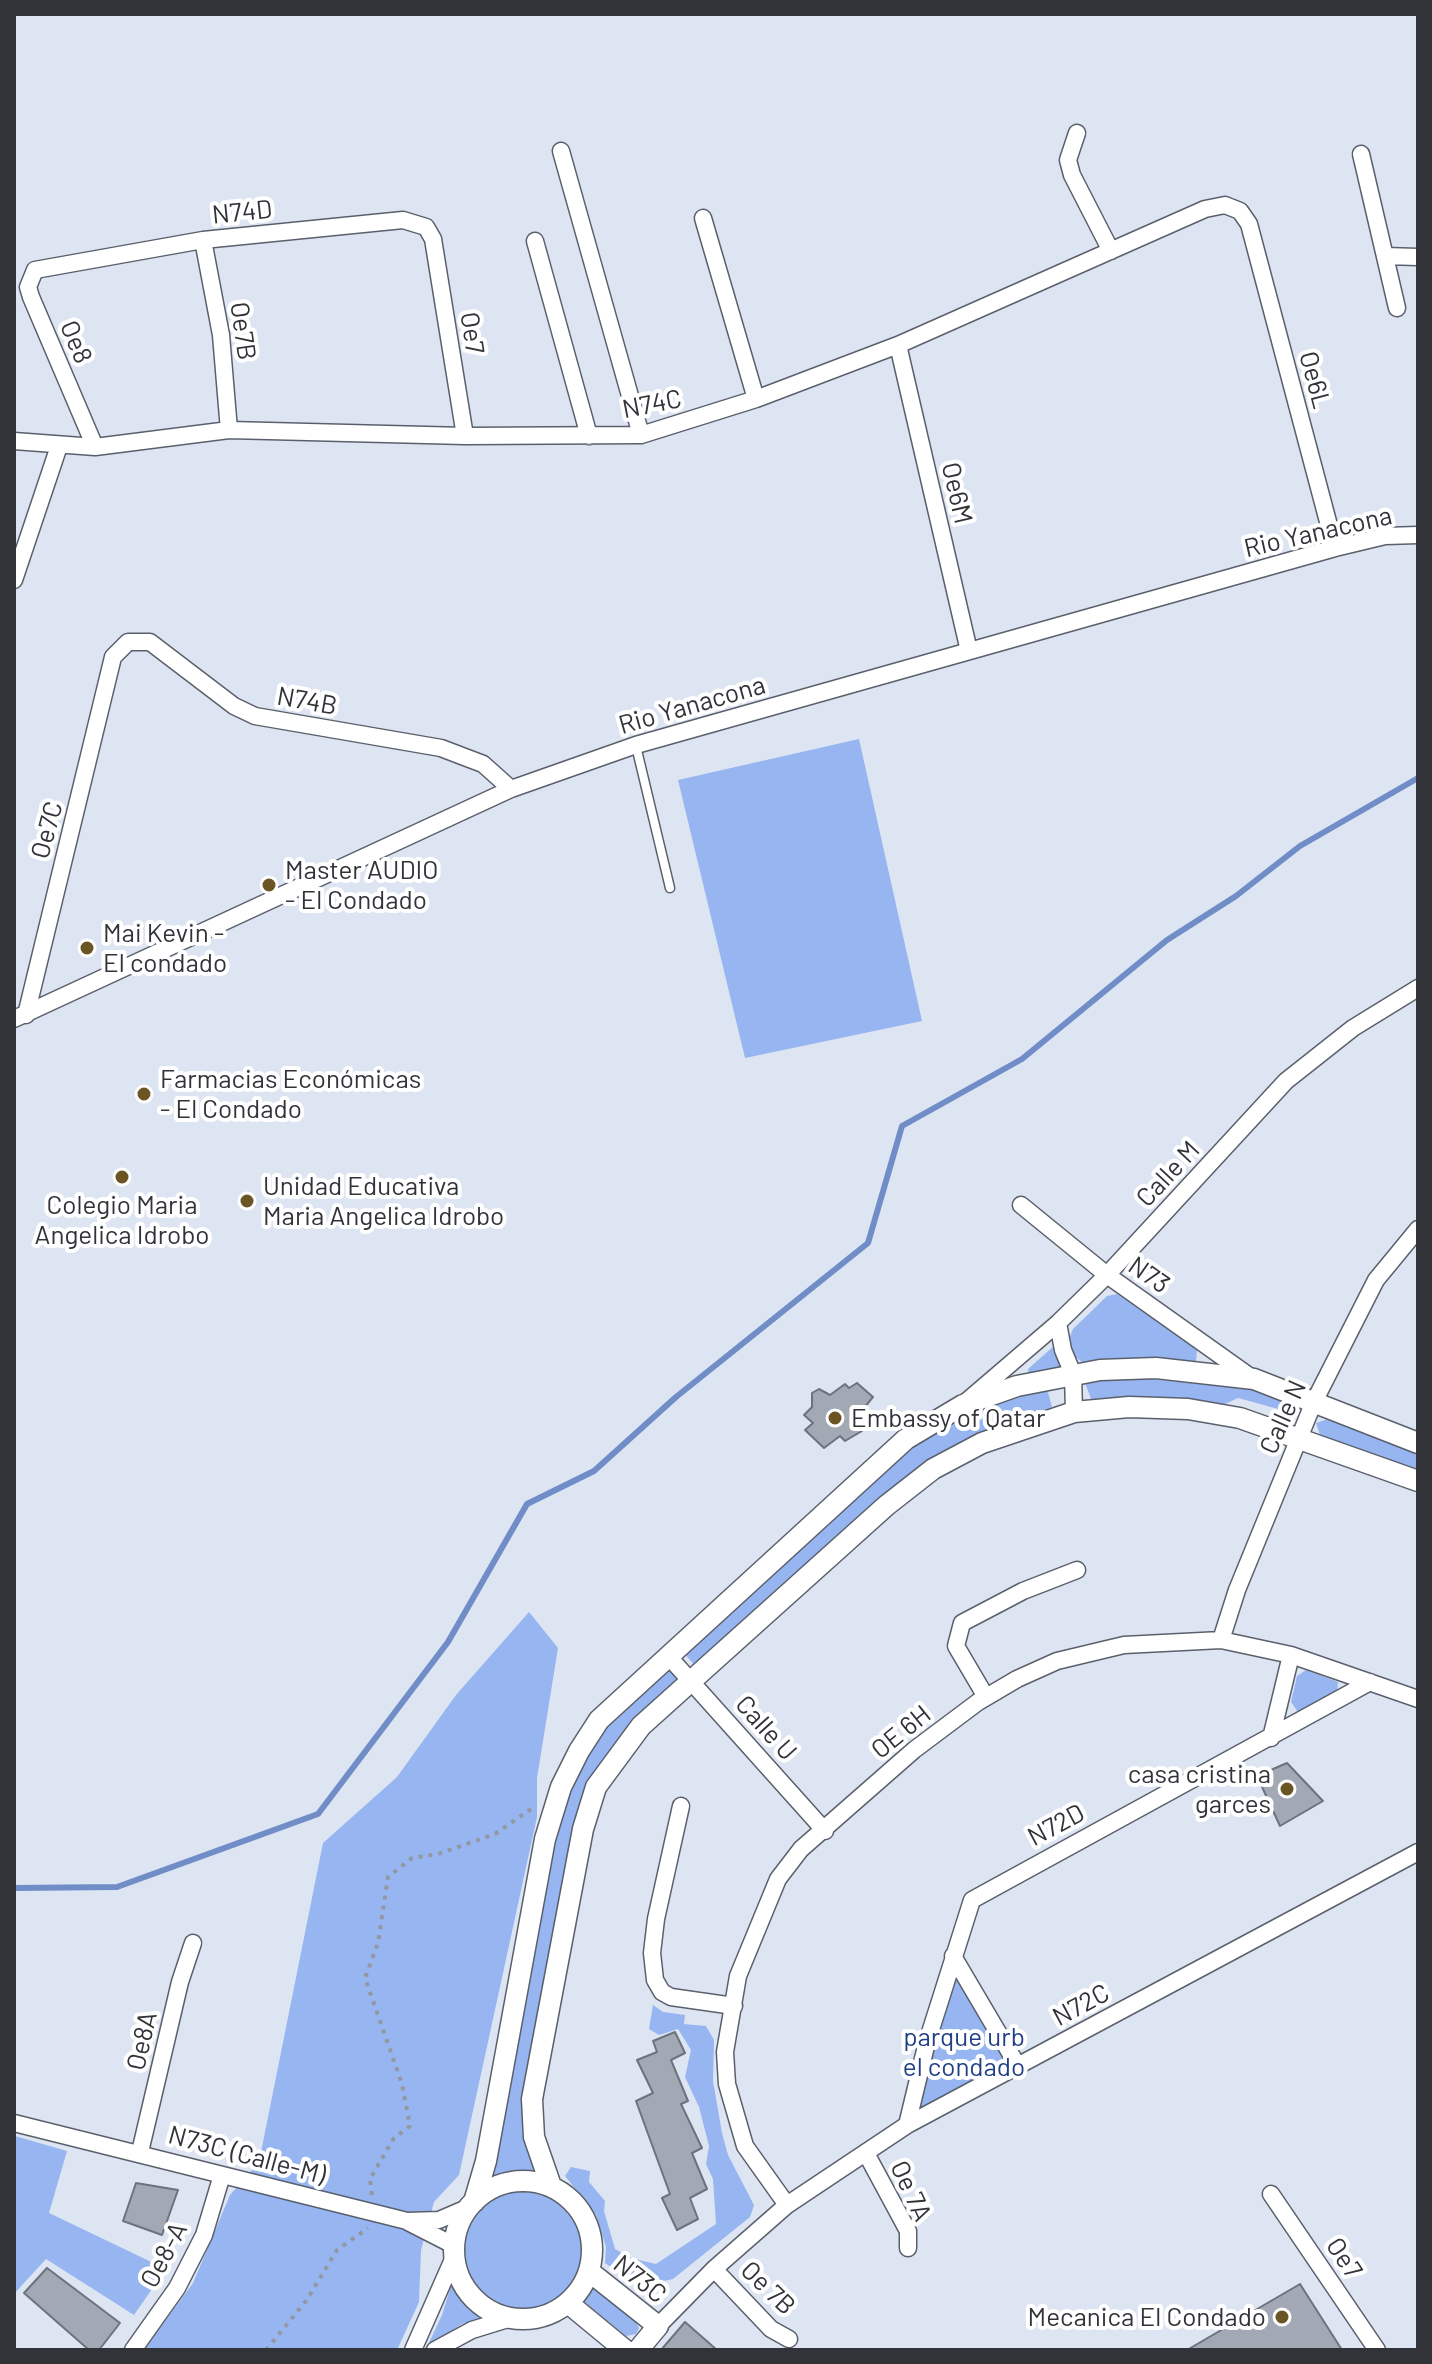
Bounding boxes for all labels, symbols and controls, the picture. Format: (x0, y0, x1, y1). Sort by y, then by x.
street label: N74D (210, 193, 274, 231)
street label: Oe7B (223, 300, 263, 362)
street label: Oe7 (453, 310, 491, 356)
street label: Oe8 (53, 316, 99, 368)
street label: Oe6L (1292, 348, 1338, 412)
street label: N74C (620, 383, 684, 425)
street label: Oe6M (935, 459, 979, 527)
street label: Rio Yanacona (1241, 500, 1395, 564)
street label: Rio Yanacona (615, 669, 769, 741)
street label: N74B (274, 680, 340, 722)
street label: Oe7C (24, 798, 70, 862)
place label: Master AUDIO - El Condado (285, 854, 438, 916)
marker: Master AUDIO - El Condado (260, 876, 278, 894)
place label: Mai Kevin - El condado (103, 917, 227, 978)
marker: Mai Kevin - El condado (78, 939, 96, 957)
place label: Farmacias Económicas - El Condado (160, 1063, 421, 1124)
marker: Farmacias Económicas - El Condado (135, 1085, 153, 1103)
street label: Calle M (1130, 1135, 1206, 1213)
marker: Colegio Maria Angelica Idrobo (113, 1168, 131, 1186)
place label: Unidad Educativa Maria Angelica Idrobo (263, 1170, 504, 1232)
place label: Colegio Maria Angelica Idrobo (35, 1189, 209, 1250)
marker: Unidad Educativa Maria Angelica Idrobo (238, 1192, 256, 1210)
street label: N73 (1122, 1250, 1176, 1300)
street label: Calle N (1253, 1375, 1313, 1459)
place label: Embassy of Qatar (851, 1402, 1045, 1434)
marker: Embassy of Qatar (826, 1409, 844, 1427)
street label: Calle U (729, 1689, 803, 1767)
street label: OE 6H (865, 1699, 937, 1765)
place label: casa cristina garces (1128, 1758, 1271, 1820)
marker: casa cristina garces (1278, 1780, 1296, 1798)
street label: N72D (1022, 1797, 1090, 1853)
street label: N72C (1047, 1977, 1115, 2033)
street label: Oe8A (120, 2009, 164, 2073)
park label: parque urb el condado (903, 2021, 1025, 2082)
street label: N73C (Calle-M) (165, 2119, 329, 2191)
street label: Oe 7A (883, 2156, 939, 2226)
street label: Oe8-A (134, 2217, 194, 2293)
street label: Oe7 (1319, 2232, 1369, 2284)
street label: N73C (607, 2248, 673, 2310)
street label: Oe 7B (734, 2255, 802, 2321)
place label: Mecanica El Condado (1028, 2301, 1266, 2333)
marker: Mecanica El Condado (1273, 2308, 1291, 2326)

